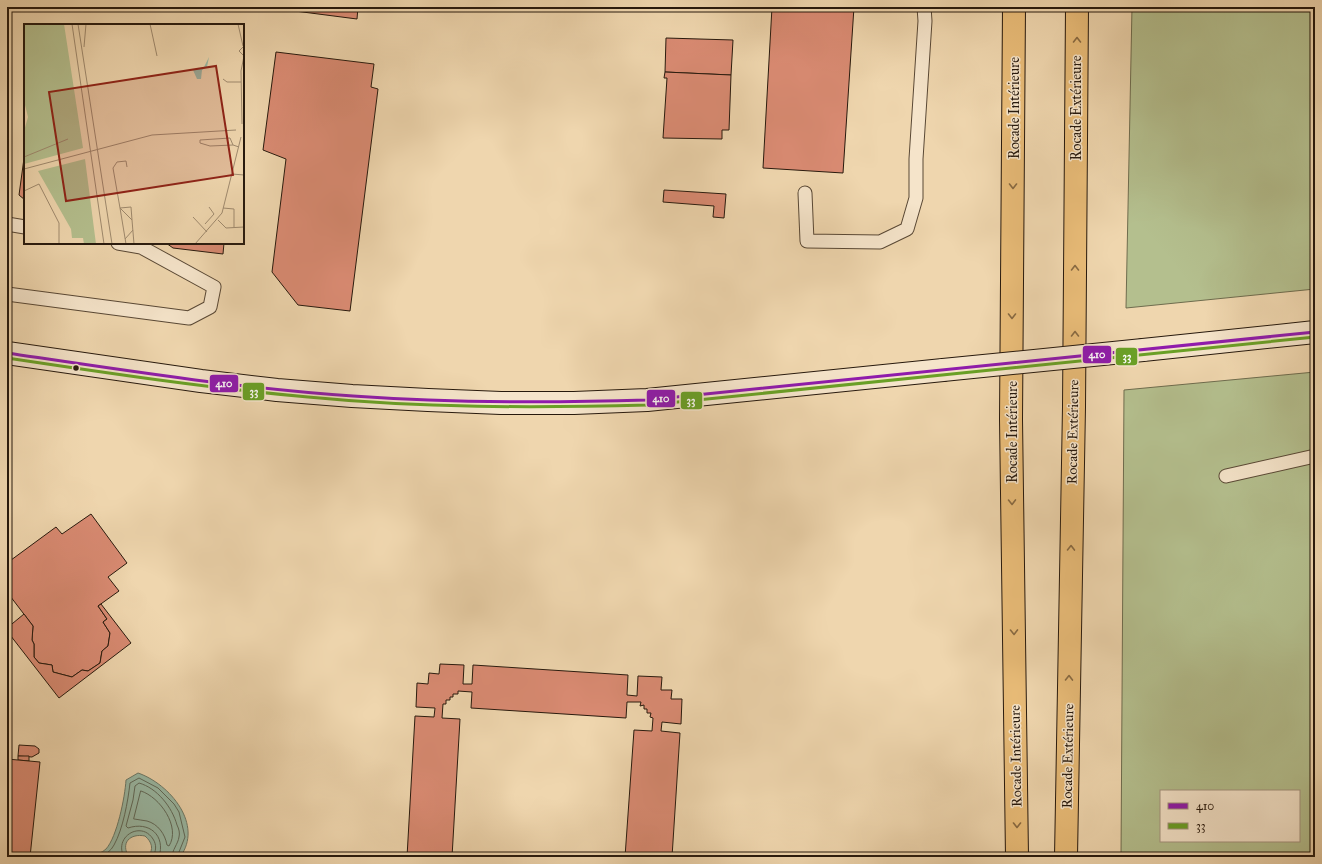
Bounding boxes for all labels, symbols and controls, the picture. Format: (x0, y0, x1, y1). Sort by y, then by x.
inset map (24, 24, 244, 244)
one-way arrow (1073, 37, 1081, 43)
street label: Rocade Extérieure (1068, 55, 1085, 160)
street label: Rocade Intérieure (1006, 57, 1023, 159)
one-way arrow (1009, 183, 1017, 189)
one-way arrow (1071, 265, 1079, 271)
one-way arrow (1008, 313, 1016, 319)
one-way arrow (1071, 331, 1079, 337)
line badge: 410 (1082, 345, 1112, 364)
line badge: 33 (1115, 347, 1138, 366)
text: 410 (1089, 348, 1106, 362)
text: 33 (1123, 350, 1131, 364)
unlabelled marker (71, 363, 81, 373)
line badge: 410 (209, 374, 239, 393)
text: 410 (216, 377, 233, 391)
street label: Rocade Extérieure (1064, 379, 1082, 485)
street label: Rocade Intérieure (1004, 381, 1021, 483)
line badge: 33 (242, 382, 265, 401)
text: 33 (250, 385, 258, 399)
line badge: 410 (646, 389, 676, 408)
line badge: 33 (680, 391, 703, 410)
text: 410 (653, 392, 670, 406)
text: 33 (687, 394, 695, 408)
one-way arrow (1008, 499, 1017, 505)
one-way arrow (1067, 545, 1076, 551)
one-way arrow (1010, 629, 1019, 635)
one-way arrow (1065, 675, 1073, 681)
street label: Rocade Extérieure (1059, 703, 1077, 809)
street label: Rocade Intérieure (1007, 705, 1025, 807)
legend (1160, 790, 1300, 842)
text: 410 (1196, 799, 1214, 813)
text: 33 (1196, 819, 1206, 833)
one-way arrow (1013, 822, 1021, 828)

